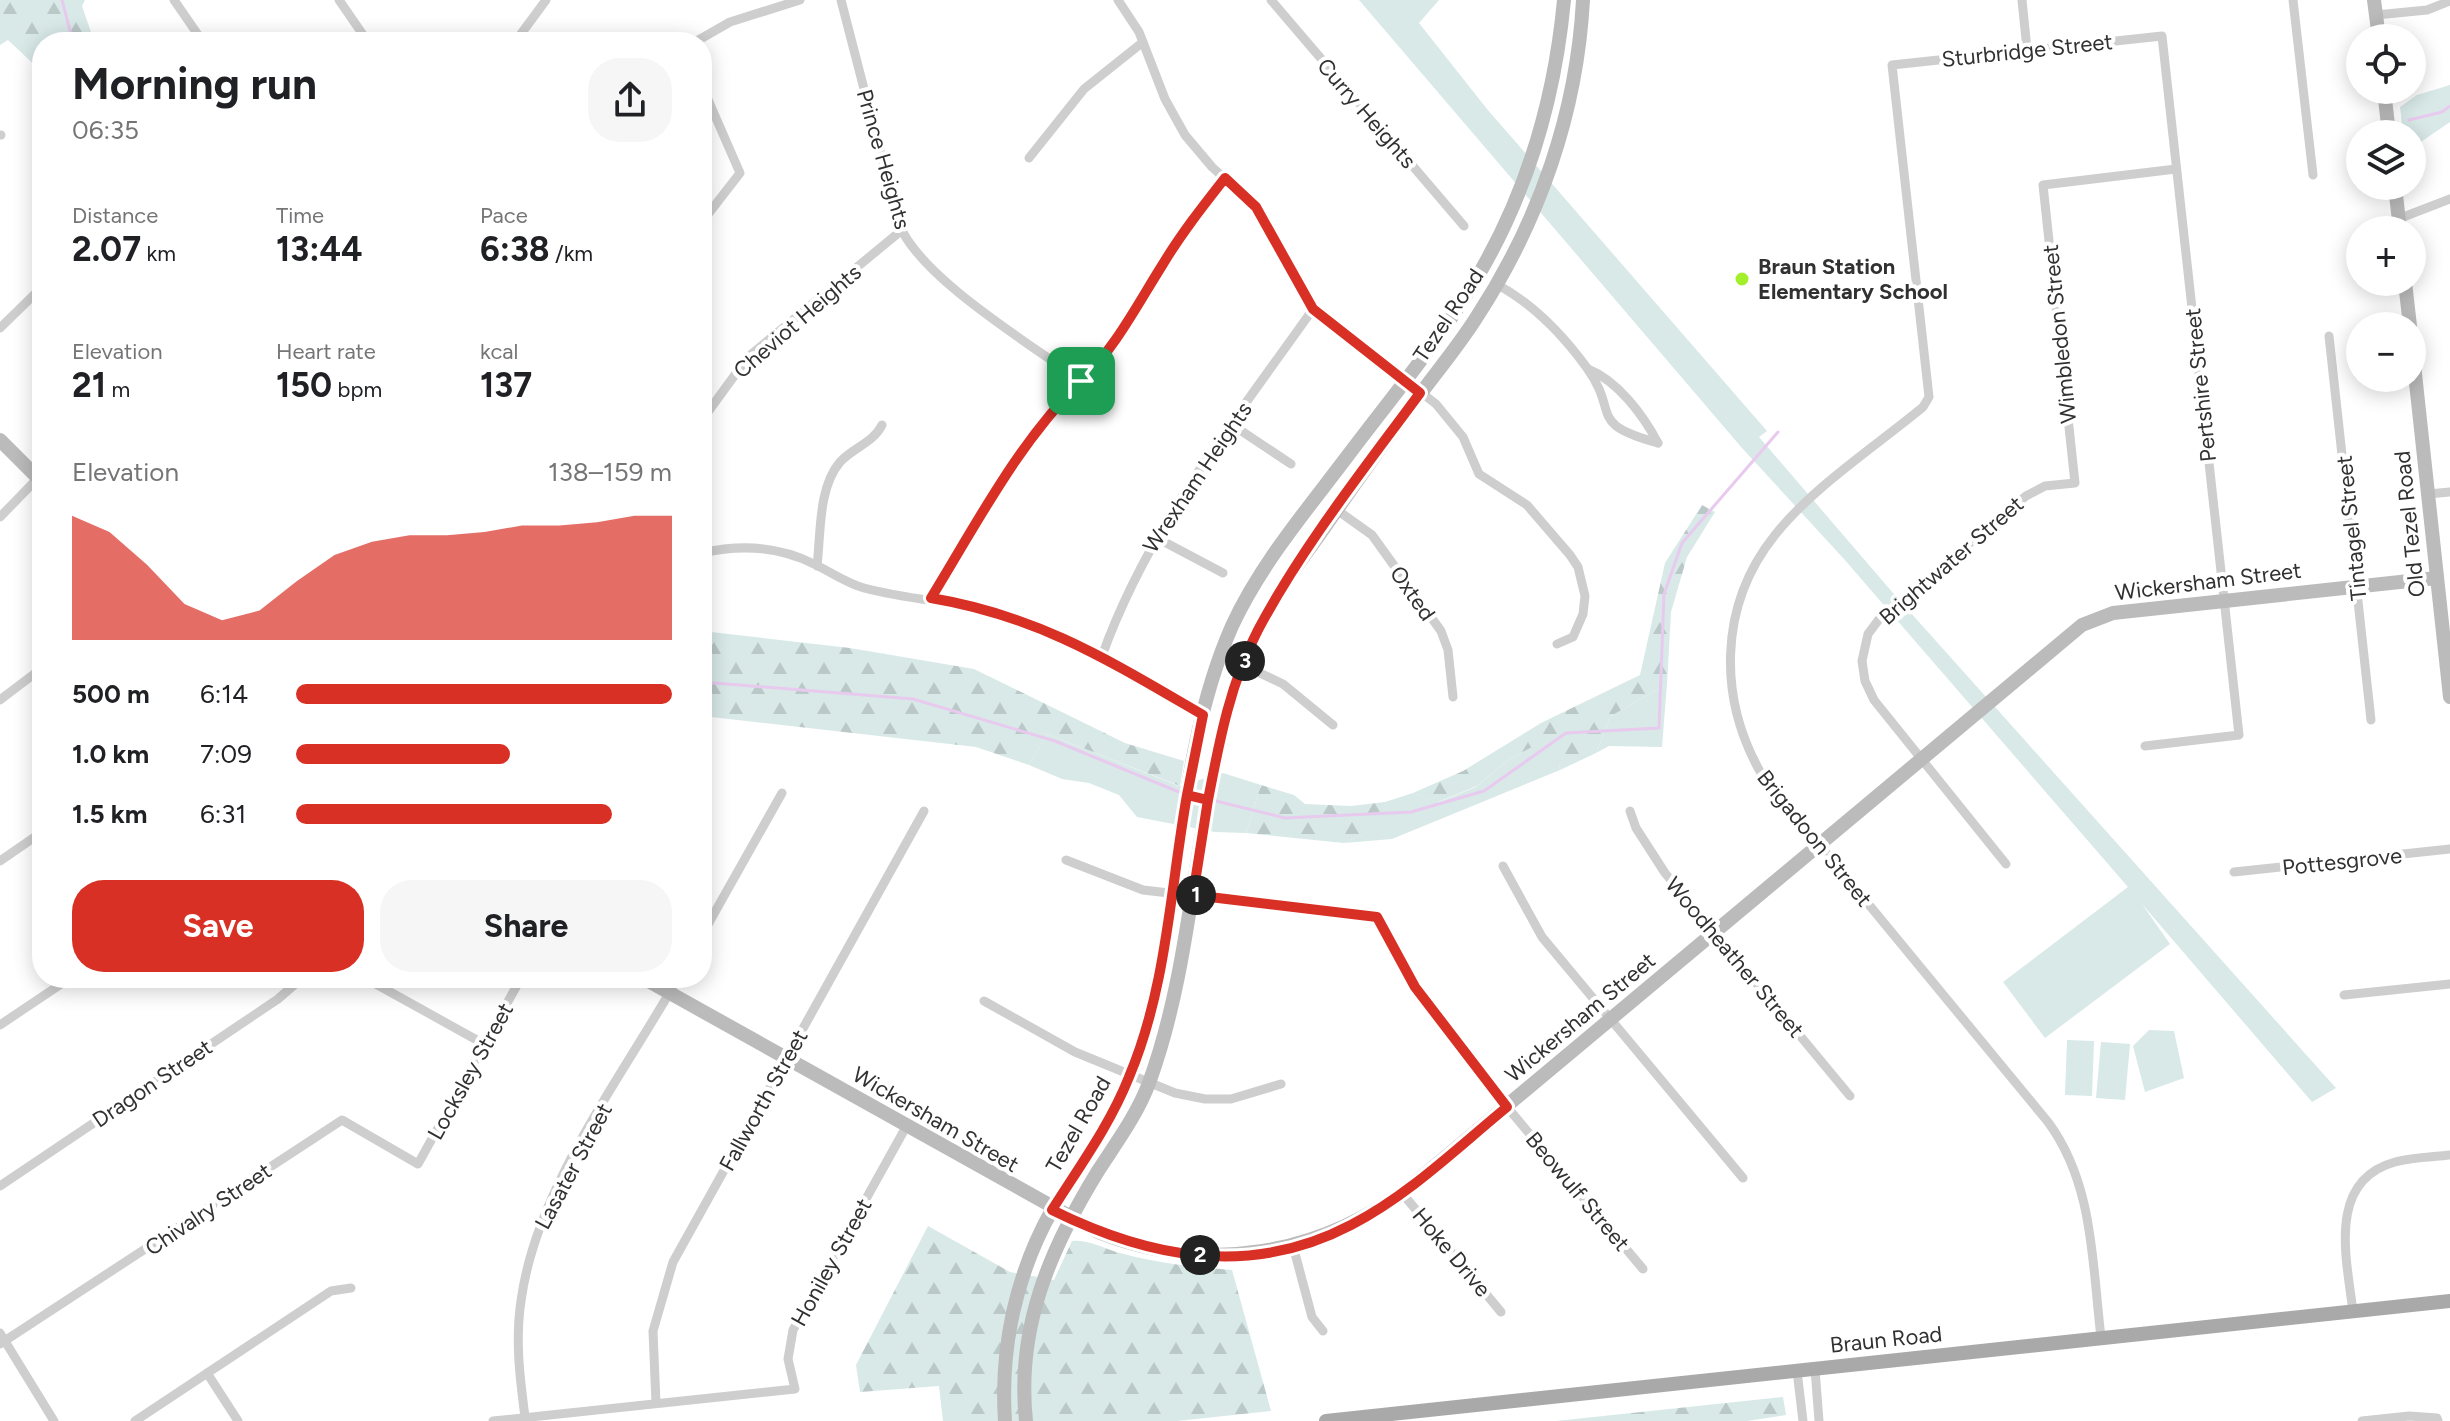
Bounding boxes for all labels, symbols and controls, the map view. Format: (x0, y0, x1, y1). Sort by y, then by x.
map controls (2346, 24, 2426, 392)
button: locate (2346, 24, 2426, 104)
street label: Sturbridge Street (1940, 28, 2114, 73)
street label: Curry Heights (1311, 53, 1422, 174)
text: Morning run (72, 57, 317, 110)
button: share (588, 58, 672, 142)
street label: Prince Heights (851, 86, 916, 232)
text: 06:35 (72, 114, 139, 146)
button: layers (2346, 120, 2426, 200)
text: Distance (72, 202, 158, 229)
text: Time (276, 202, 324, 229)
text: Pace (480, 202, 528, 229)
button: + (2346, 216, 2426, 296)
text: 2.07 (72, 229, 141, 270)
text: 13:44 (276, 229, 363, 270)
text: 6:38 (480, 229, 550, 270)
text: km (141, 240, 176, 267)
text: /km (550, 240, 593, 267)
street label: Wimbledon Street (2037, 243, 2082, 425)
place label: Braun Station Elementary School (1758, 253, 1948, 305)
street label: Cheviot Heights (728, 259, 867, 384)
street label: Tezel Road (1407, 264, 1489, 367)
marker: Braun Station Elementary School (1733, 270, 1751, 288)
street label: Pertshire Street (2179, 307, 2222, 463)
button: − (2346, 312, 2426, 392)
text: Elevation (72, 338, 162, 365)
text: Heart rate (276, 338, 376, 365)
text: kcal (480, 338, 518, 365)
pin (1047, 347, 1115, 415)
icon: arrive (1059, 359, 1103, 403)
text: 21 (72, 365, 106, 406)
text: 150 (276, 365, 332, 406)
text: 137 (480, 365, 532, 406)
text: m (106, 376, 130, 403)
text: bpm (332, 376, 382, 403)
street label: Wrexham Heights (1137, 397, 1258, 558)
street label: Old Tezel Road (2388, 450, 2431, 598)
street label: Tintagel Street (2330, 454, 2373, 602)
text: Elevation (72, 456, 179, 488)
text: 138–159 m (548, 456, 672, 488)
street label: Brightwater Street (1874, 490, 2029, 630)
street label: Wickersham Street (2113, 557, 2303, 606)
street label: Oxted (1384, 561, 1441, 626)
pin: 3 (1225, 641, 1265, 681)
text: 3 (1239, 647, 1251, 674)
text: 500 m (72, 678, 150, 710)
text: 6:14 (200, 678, 248, 710)
text: 1.0 km (72, 738, 149, 770)
text: 7:09 (200, 738, 252, 770)
street label: Brigadoon Street (1751, 765, 1878, 912)
text: 1.5 km (72, 798, 147, 830)
text: 6:31 (200, 798, 246, 830)
street label: Pottesgrove (2281, 842, 2403, 881)
street label: Woodheather Street (1660, 872, 1810, 1043)
pin: 1 (1176, 875, 1216, 915)
button: Save (72, 880, 364, 972)
button: Share (380, 880, 672, 972)
text: 1 (1191, 881, 1201, 908)
street label: Wickersham Street (1500, 947, 1661, 1088)
street label: Locksley Street (422, 998, 519, 1144)
street label: Fallworth Street (713, 1025, 813, 1176)
street label: Dragon Street (87, 1033, 217, 1133)
street label: Wickersham Street (848, 1061, 1024, 1178)
street label: Tezel Road (1040, 1071, 1117, 1177)
street label: Lasater Street (529, 1099, 618, 1234)
street label: Beowulf Street (1520, 1126, 1635, 1256)
street label: Chivalry Street (140, 1157, 277, 1262)
street label: Honiley Street (785, 1194, 878, 1331)
street label: Hoke Drive (1407, 1202, 1497, 1302)
pin: 2 (1180, 1235, 1220, 1275)
text: 2 (1194, 1241, 1206, 1268)
street label: Braun Road (1829, 1320, 1944, 1359)

